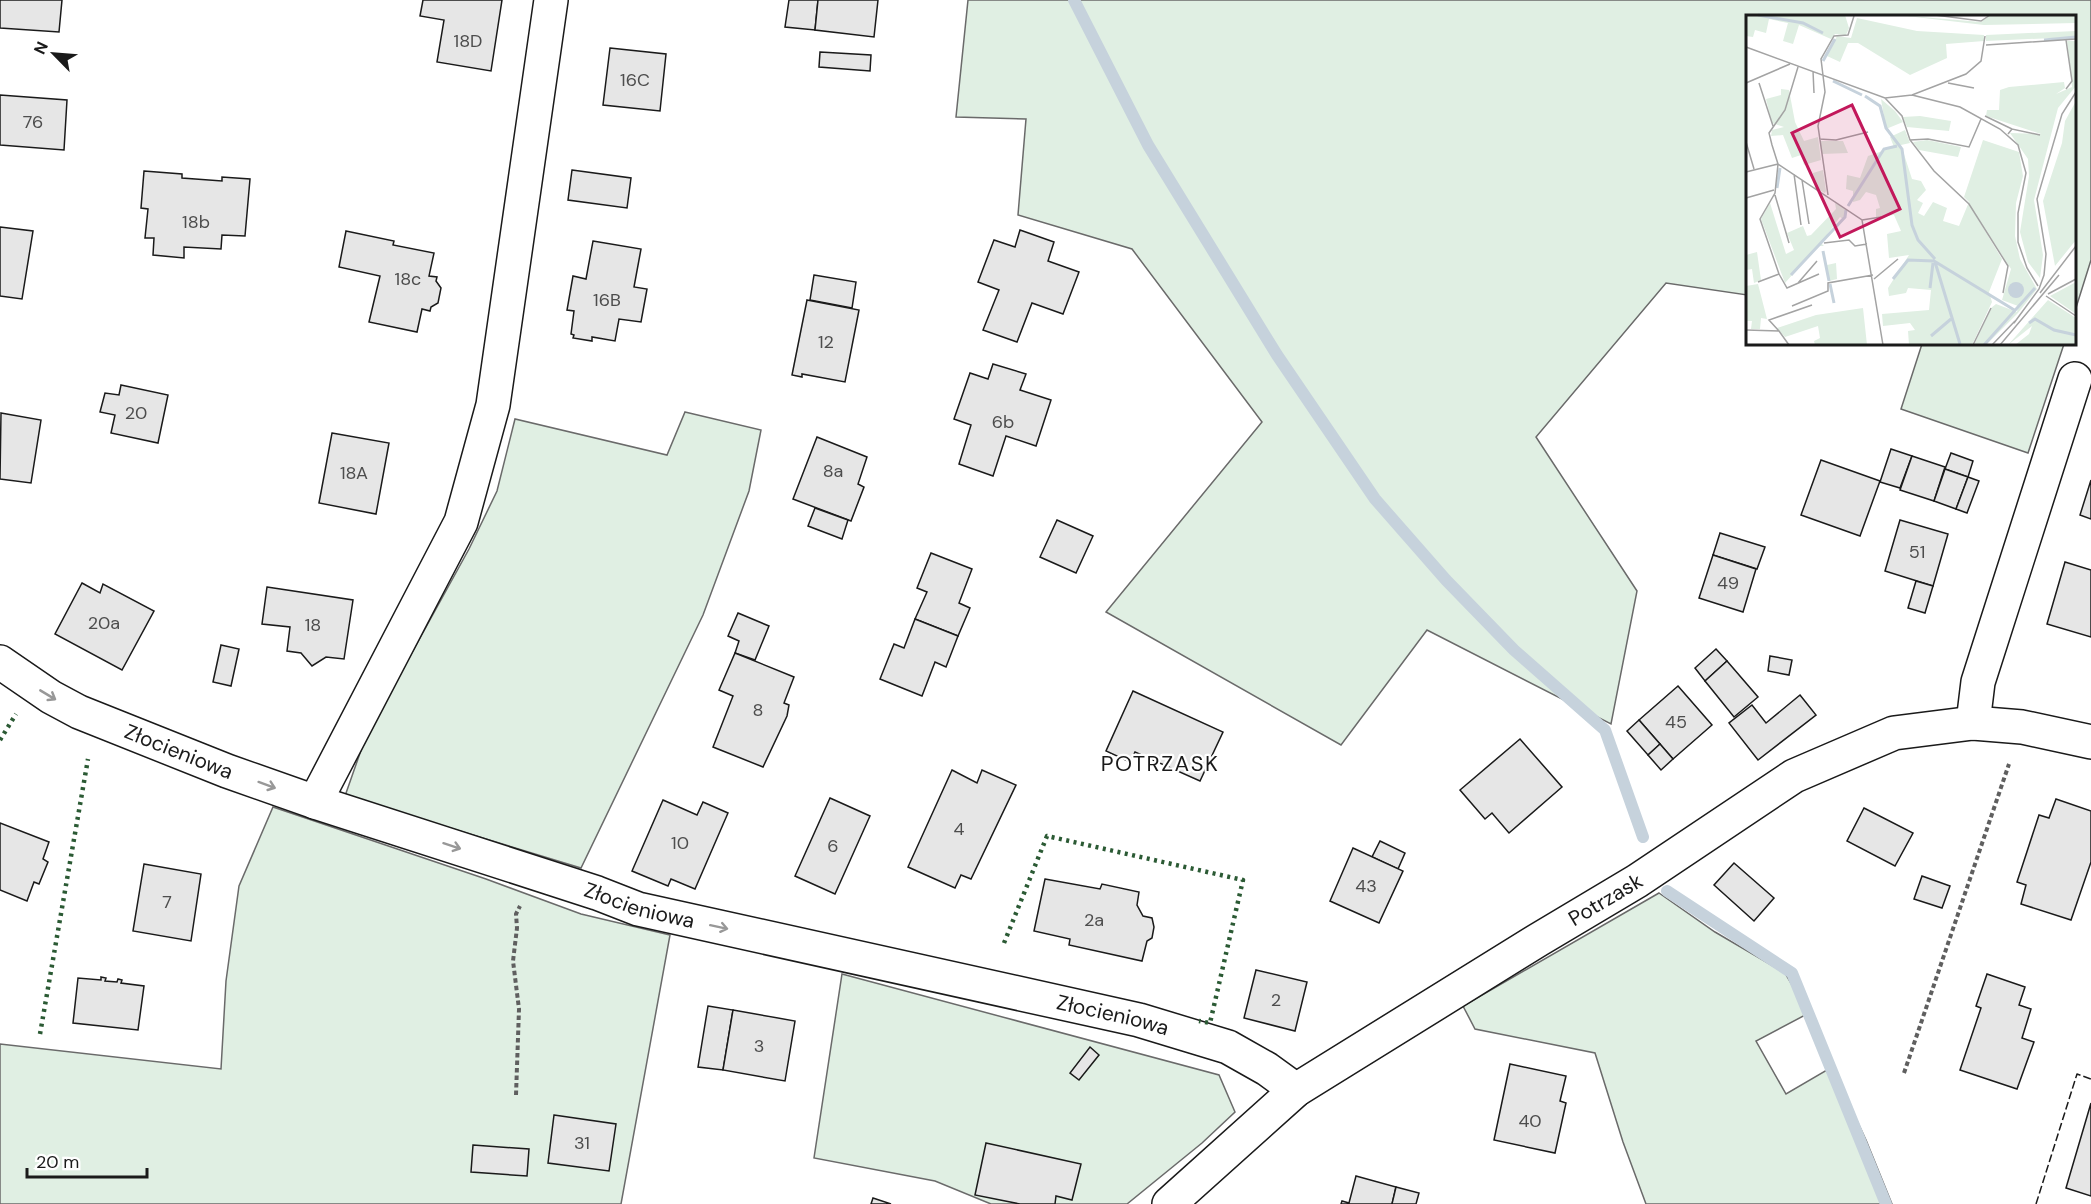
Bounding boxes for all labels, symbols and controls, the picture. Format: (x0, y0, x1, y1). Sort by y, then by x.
inset map (1746, 15, 2076, 345)
north arrow (24, 24, 84, 84)
house number: 18D (454, 29, 482, 53)
text: N (29, 38, 53, 58)
house number: 16C (620, 68, 650, 92)
house number: 76 (23, 110, 43, 134)
house number: 18b (182, 210, 210, 234)
house number: 18c (395, 267, 421, 291)
house number: 16B (593, 288, 621, 312)
house number: 12 (818, 330, 834, 354)
house number: 20 (125, 401, 147, 425)
house number: 6b (992, 410, 1014, 434)
house number: 8a (823, 459, 843, 483)
house number: 18A (340, 461, 368, 485)
house number: 51 (1909, 540, 1925, 564)
house number: 49 (1717, 571, 1739, 595)
house number: 20a (88, 611, 120, 635)
house number: 18 (305, 613, 321, 637)
one-way arrow (39, 689, 56, 701)
house number: 8 (753, 698, 763, 722)
house number: 45 (1665, 710, 1687, 734)
street label: Złocieniowa (120, 718, 237, 786)
district label: POTRZASK (1101, 749, 1219, 778)
one-way arrow (257, 781, 276, 792)
house number: 4 (954, 817, 965, 841)
house number: 10 (671, 831, 689, 855)
house number: 6 (827, 834, 839, 858)
one-way arrow (443, 841, 461, 852)
street label: Potrzask (1563, 867, 1648, 933)
house number: 43 (1355, 874, 1377, 898)
street label: Złocieniowa (581, 876, 697, 935)
house number: 7 (162, 890, 172, 914)
house number: 2a (1084, 908, 1104, 932)
one-way arrow (709, 922, 728, 933)
street label: Złocieniowa (1054, 988, 1172, 1042)
house number: 2 (1271, 988, 1281, 1012)
house number: 3 (754, 1034, 764, 1058)
house number: 40 (1518, 1109, 1542, 1133)
house number: 31 (574, 1131, 590, 1155)
scale bar (27, 1141, 147, 1179)
text: 20 m (36, 1150, 79, 1174)

